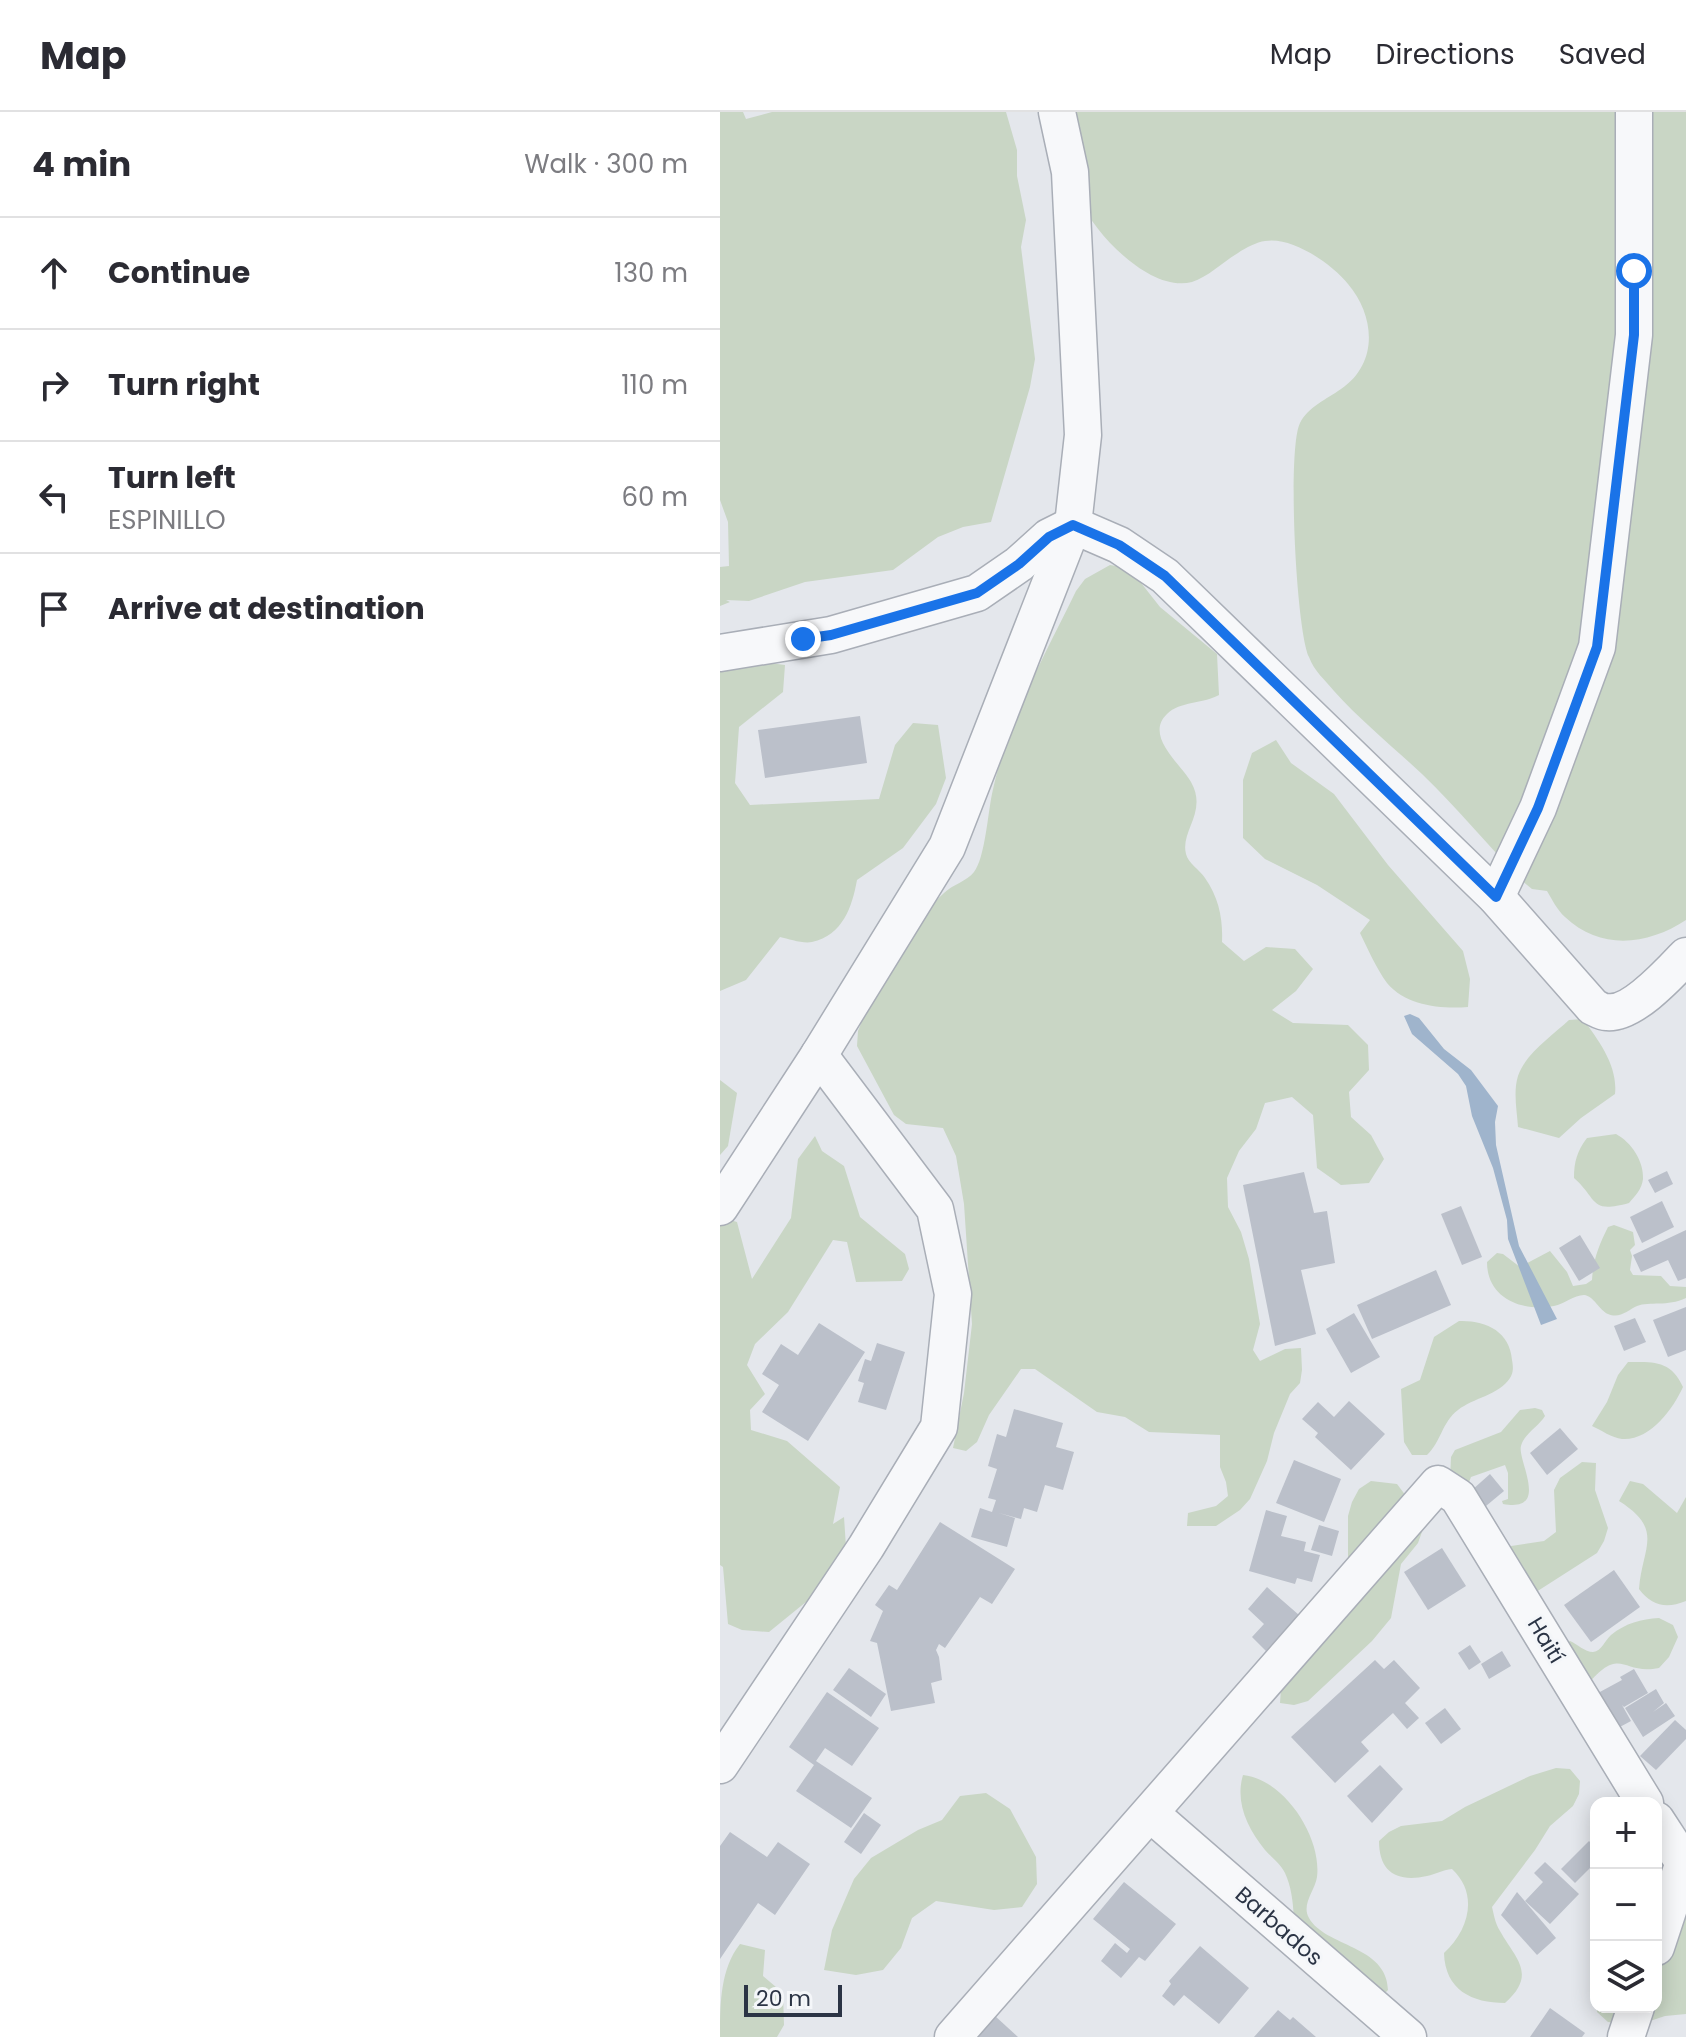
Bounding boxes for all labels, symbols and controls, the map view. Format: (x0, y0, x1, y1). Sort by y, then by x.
text: Map (40, 29, 127, 82)
text: Map (1270, 35, 1332, 74)
text: Directions (1376, 35, 1515, 74)
text: Saved (1559, 35, 1646, 74)
text: 4 min (32, 140, 131, 188)
text: Walk · 300 m (524, 146, 688, 182)
icon: ahead (32, 251, 76, 295)
text: Continue (108, 251, 250, 294)
route start (1616, 253, 1652, 289)
text: 130 m (614, 255, 688, 291)
icon: right (32, 363, 76, 407)
text: Turn right (108, 363, 260, 406)
text: 110 m (621, 367, 688, 403)
text: Turn left (108, 456, 236, 499)
icon: left (32, 475, 76, 519)
text: 60 m (621, 479, 688, 515)
text: ESPINILLO (108, 502, 226, 538)
icon: arrive (32, 587, 76, 631)
text: Arrive at destination (108, 587, 425, 630)
route end (785, 621, 821, 657)
street label: Haití (1520, 1611, 1572, 1669)
map controls (1590, 1797, 1662, 2013)
button: + (1590, 1797, 1662, 1869)
button: − (1590, 1869, 1662, 1941)
street label: Barbados (1229, 1879, 1329, 1973)
button: layers (1590, 1941, 1662, 2013)
scale bar (744, 1981, 842, 2017)
text: 20 m (756, 1983, 811, 2014)

